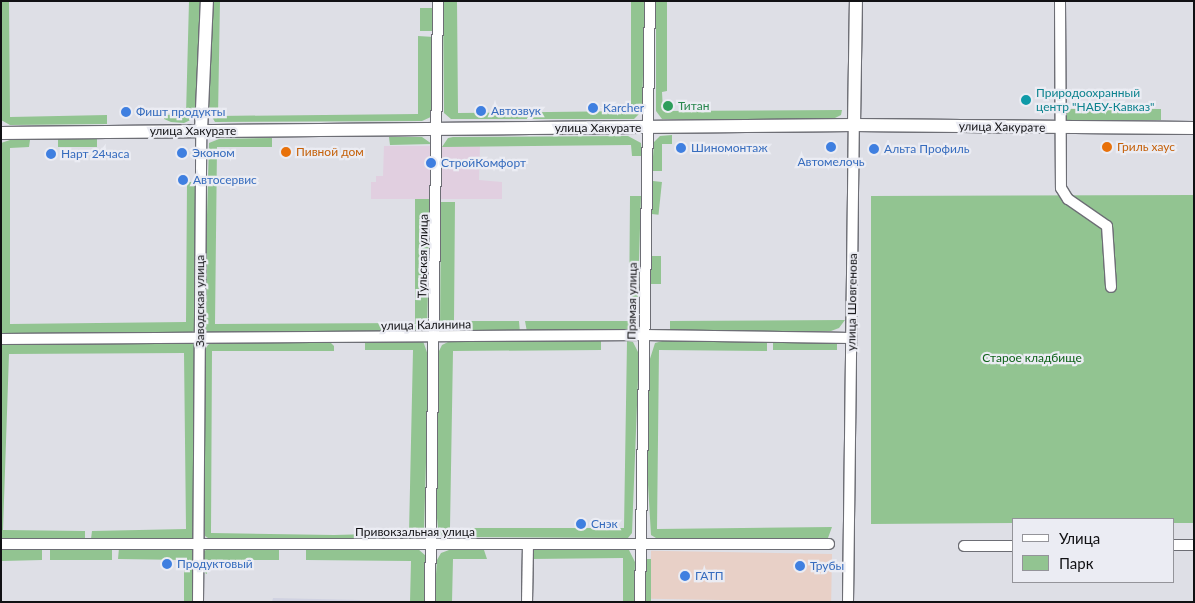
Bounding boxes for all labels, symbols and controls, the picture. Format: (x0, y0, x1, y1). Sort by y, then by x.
place label: Природоохранный центр "НАБУ-Кавказ" (1036, 86, 1154, 114)
marker: Природоохранный центр "НАБУ-Кавказ" (1020, 94, 1032, 106)
place label: Титан (678, 99, 709, 113)
marker: Титан (662, 100, 674, 112)
place label: Karcher (603, 101, 644, 115)
marker: Karcher (587, 102, 599, 114)
place label: Автозвук (491, 104, 541, 118)
place label: Фишт продукты (136, 105, 226, 119)
marker: Автозвук (475, 105, 487, 117)
marker: Фишт продукты (120, 106, 132, 118)
street label: улица Хакурате (959, 119, 1045, 135)
street label: улица Хакурате (555, 121, 641, 135)
street label: улица Хакурате (150, 124, 236, 138)
place label: Гриль хаус (1117, 140, 1175, 154)
place label: Шиномонтаж (691, 141, 768, 155)
marker: Автомелочь (825, 141, 837, 153)
marker: Гриль хаус (1101, 141, 1113, 153)
marker: Шиномонтаж (675, 142, 687, 154)
place label: Альта Профиль (884, 142, 970, 156)
marker: Альта Профиль (868, 143, 880, 155)
place label: Пивной дом (296, 145, 364, 159)
place label: Эконом (192, 146, 235, 160)
marker: Пивной дом (280, 146, 292, 158)
place label: Нарт 24часа (61, 147, 129, 161)
marker: Эконом (176, 147, 188, 159)
marker: Нарт 24часа (45, 148, 57, 160)
place label: Автомелочь (797, 155, 865, 169)
place label: СтройКомфорт (441, 156, 526, 170)
marker: СтройКомфорт (425, 157, 437, 169)
place label: Автосервис (193, 173, 257, 187)
marker: Автосервис (177, 174, 189, 186)
street label: Тульская улица (415, 214, 431, 298)
street label: улица Шовгенова (844, 253, 860, 351)
street label: Заводская улица (193, 255, 207, 347)
street label: Прямая улица (624, 262, 640, 340)
street label: улица Калинина (381, 317, 471, 333)
park label: Старое кладбище (982, 351, 1082, 365)
place label: Снэк (591, 517, 618, 531)
marker: Снэк (575, 518, 587, 530)
legend (1012, 518, 1175, 583)
street label: Привокзальная улица (355, 525, 475, 539)
text: Улица (1059, 529, 1100, 547)
text: Парк (1059, 554, 1093, 572)
place label: Продуктовый (177, 557, 253, 571)
marker: Продуктовый (161, 558, 173, 570)
place label: Трубы (810, 559, 844, 573)
marker: Трубы (794, 560, 806, 572)
place label: ГАТП (695, 569, 724, 583)
marker: ГАТП (679, 570, 691, 582)

